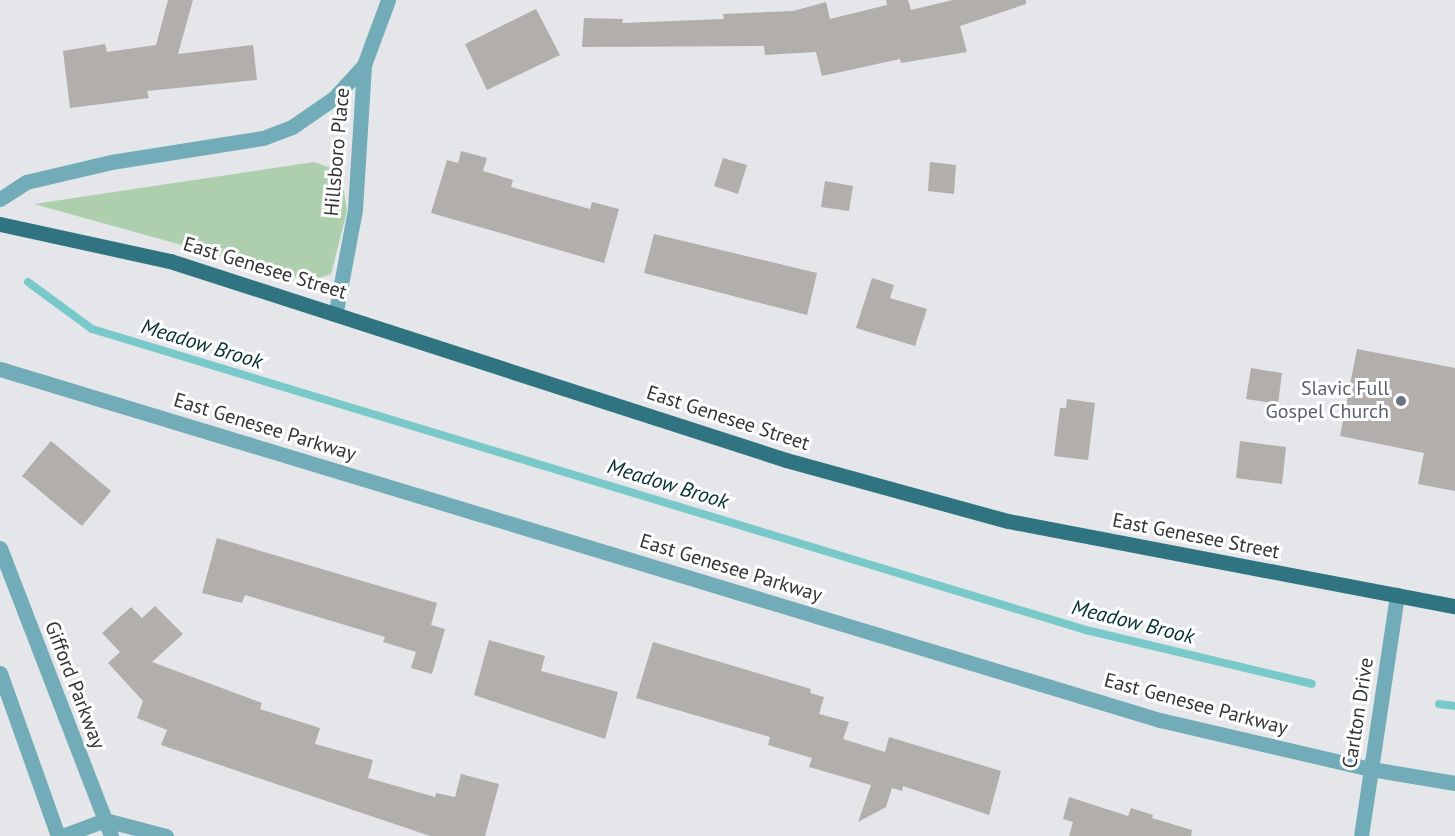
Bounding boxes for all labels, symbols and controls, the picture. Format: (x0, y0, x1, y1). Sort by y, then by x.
street label: Hillsboro Place (319, 87, 355, 217)
street label: East Genesee Street (180, 232, 350, 304)
water label: Meadow Brook (138, 314, 266, 374)
place label: Slavic Full Gospel Church (1266, 377, 1389, 424)
street label: East Genesee Street (644, 380, 812, 456)
street label: East Genesee Parkway (171, 388, 359, 466)
marker: Slavic Full Gospel Church (1394, 394, 1408, 408)
water label: Meadow Brook (604, 454, 732, 514)
street label: East Genesee Street (1110, 508, 1282, 564)
street label: East Genesee Parkway (637, 529, 825, 607)
water label: Meadow Brook (1069, 595, 1197, 649)
street label: Gifford Parkway (40, 618, 110, 752)
street label: Carlton Drive (1337, 656, 1379, 770)
street label: East Genesee Parkway (1101, 668, 1291, 740)

